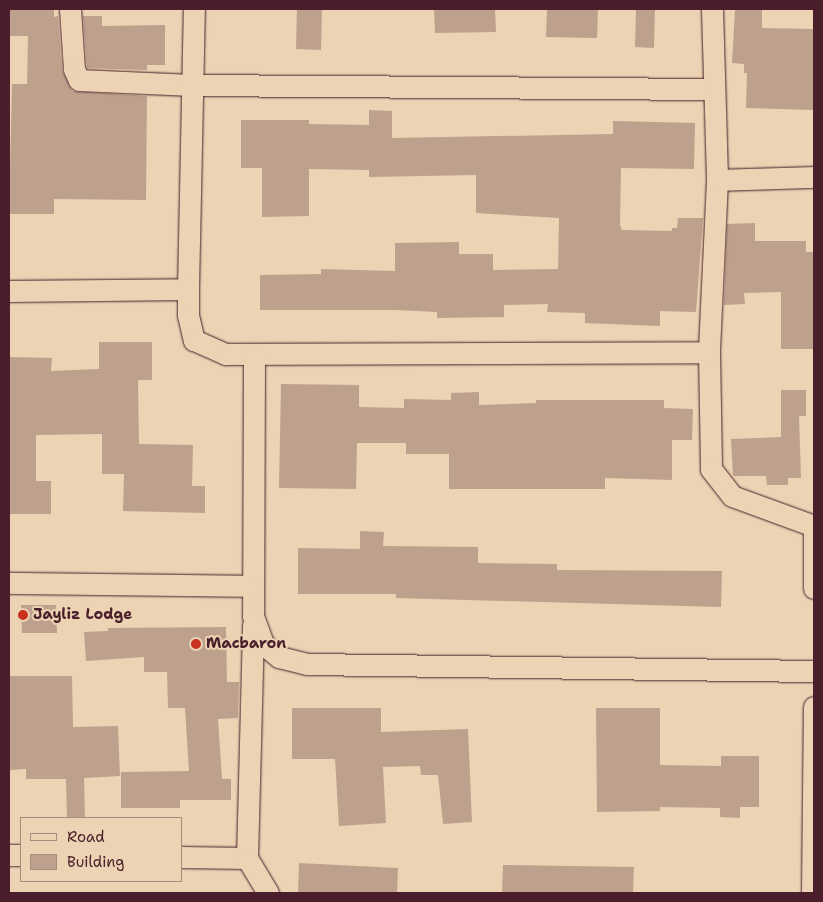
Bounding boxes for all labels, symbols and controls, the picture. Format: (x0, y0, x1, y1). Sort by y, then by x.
place label: Jayliz Lodge (33, 606, 132, 624)
marker: Jayliz Lodge (17, 609, 29, 621)
place label: Macbaron (206, 635, 286, 653)
marker: Macbaron (190, 638, 202, 650)
legend (20, 817, 182, 882)
text: Road (67, 827, 105, 847)
text: Building (67, 852, 124, 872)

